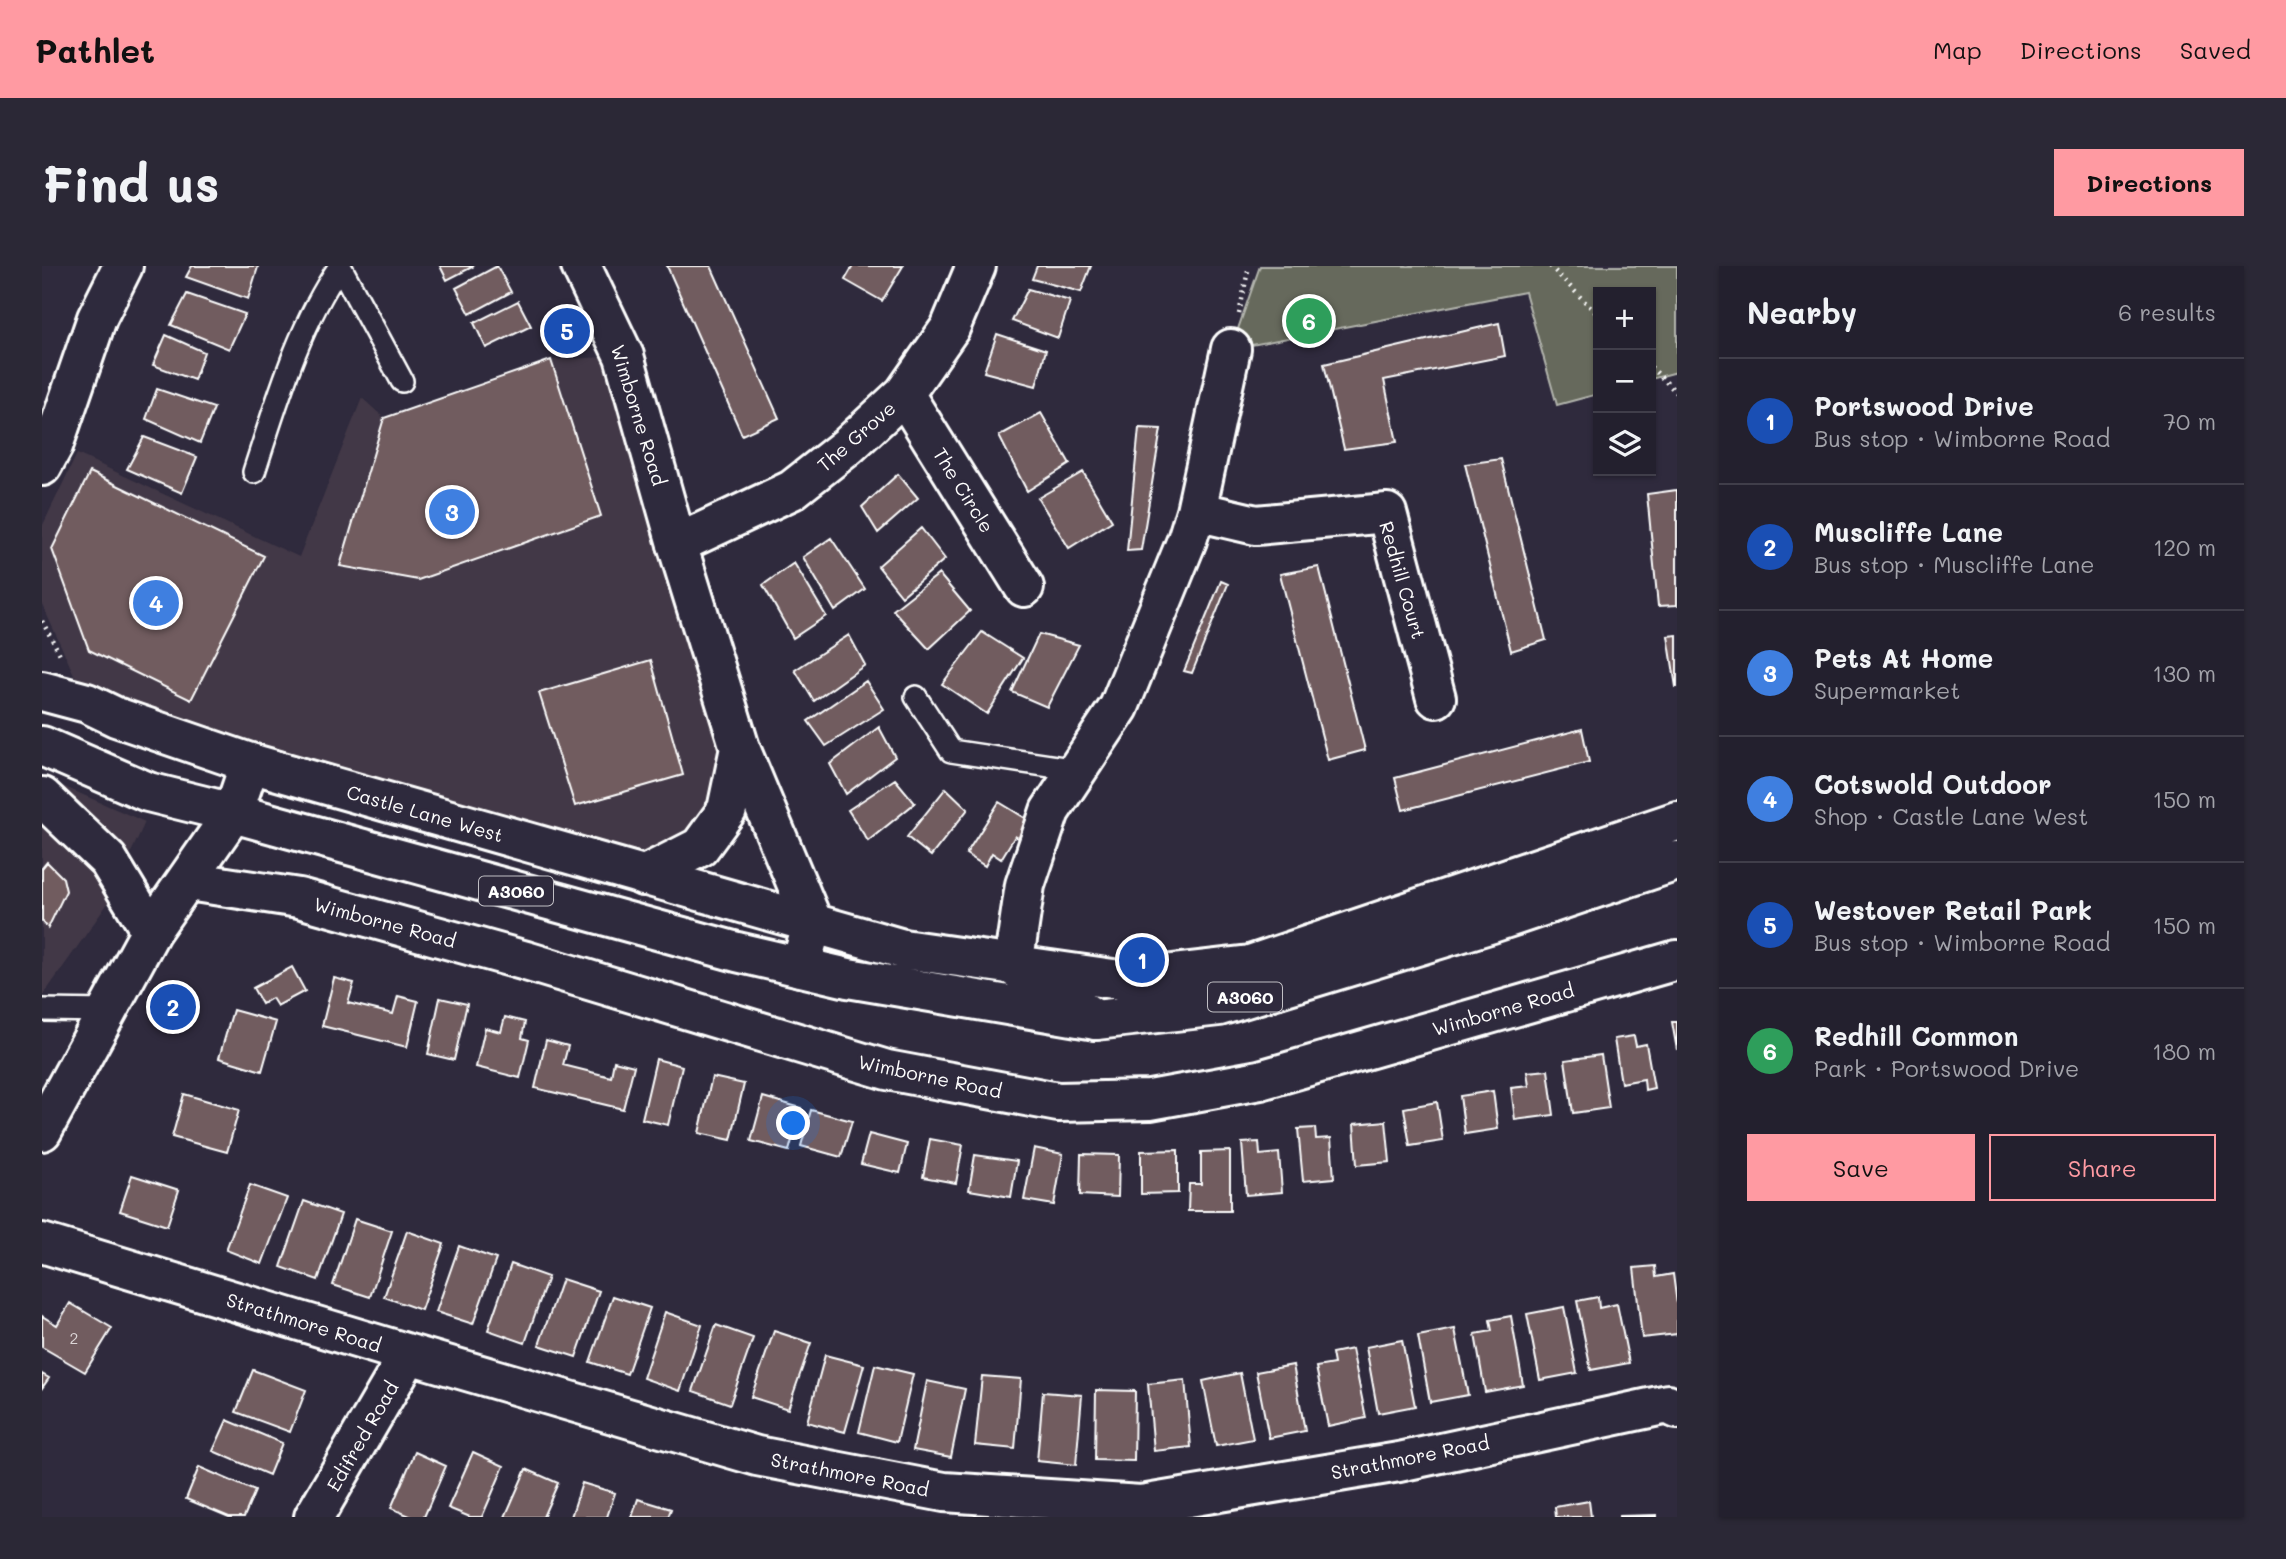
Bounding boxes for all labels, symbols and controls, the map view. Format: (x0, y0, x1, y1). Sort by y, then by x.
text: Pathlet (35, 28, 155, 71)
text: Map (1933, 34, 1982, 65)
text: Directions (2020, 34, 2142, 65)
text: Saved (2180, 34, 2251, 65)
button: Directions (2054, 149, 2244, 216)
text: Find us (42, 151, 220, 214)
map controls (1593, 287, 1656, 476)
button: + (1593, 287, 1656, 350)
text: Nearby (1747, 292, 1857, 332)
pin: 6 (1286, 295, 1332, 347)
text: 6 results (2118, 297, 2216, 327)
pin: 5 (544, 305, 590, 357)
street label: Wimborne Road (606, 341, 672, 489)
button: − (1593, 350, 1656, 413)
text: Portswood Drive (1814, 389, 2034, 423)
street label: The Grove (812, 395, 900, 477)
text: 1 (1765, 406, 1775, 436)
text: 70 m (2163, 406, 2216, 436)
button: layers (1593, 413, 1656, 476)
text: Bus stop · Wimborne Road (1814, 423, 2110, 453)
street label: The Circle (928, 443, 1000, 537)
pin: 3 (429, 486, 475, 538)
text: Muscliffe Lane (1814, 515, 2003, 549)
street label: Redhill Court (1374, 518, 1432, 642)
text: 2 (1764, 532, 1776, 562)
text: 120 m (2153, 532, 2216, 562)
text: Bus stop · Muscliffe Lane (1814, 549, 2095, 579)
pin: 4 (133, 577, 179, 629)
text: Pets At Home (1814, 641, 1993, 675)
text: 3 (1763, 658, 1777, 688)
text: 130 m (2152, 658, 2216, 688)
text: Supermarket (1814, 675, 1960, 705)
text: Cotswold Outdoor (1814, 767, 2051, 801)
street label: Castle Lane West (344, 779, 506, 847)
text: 4 (1763, 784, 1777, 814)
text: 150 m (2152, 784, 2216, 814)
text: Shop · Castle Lane West (1814, 801, 2088, 831)
road number: A3060 (479, 876, 553, 906)
street label: Wimborne Road (311, 891, 459, 953)
text: Westover Retail Park (1814, 893, 2092, 927)
text: 5 (1763, 910, 1777, 940)
text: 150 m (2152, 910, 2216, 940)
text: Bus stop · Wimborne Road (1814, 927, 2110, 957)
pin: 1 (1119, 934, 1165, 986)
street label: Wimborne Road (1429, 977, 1577, 1041)
pin: 2 (150, 981, 196, 1033)
road number: A3060 (1208, 982, 1282, 1012)
text: Redhill Common (1814, 1019, 2018, 1053)
text: 6 (1763, 1036, 1777, 1066)
text: 180 m (2152, 1036, 2216, 1066)
street label: Wimborne Road (856, 1049, 1004, 1103)
text: Park · Portswood Drive (1814, 1053, 2079, 1083)
your location (776, 1106, 810, 1140)
button: Save (1747, 1134, 1975, 1201)
button: Share (1989, 1134, 2216, 1201)
street label: Strathmore Road (224, 1287, 384, 1357)
house number: 2 (70, 1327, 78, 1348)
street label: Edifred Road (320, 1377, 404, 1495)
street label: Strathmore Road (1329, 1429, 1491, 1485)
street label: Strathmore Road (769, 1446, 931, 1502)

